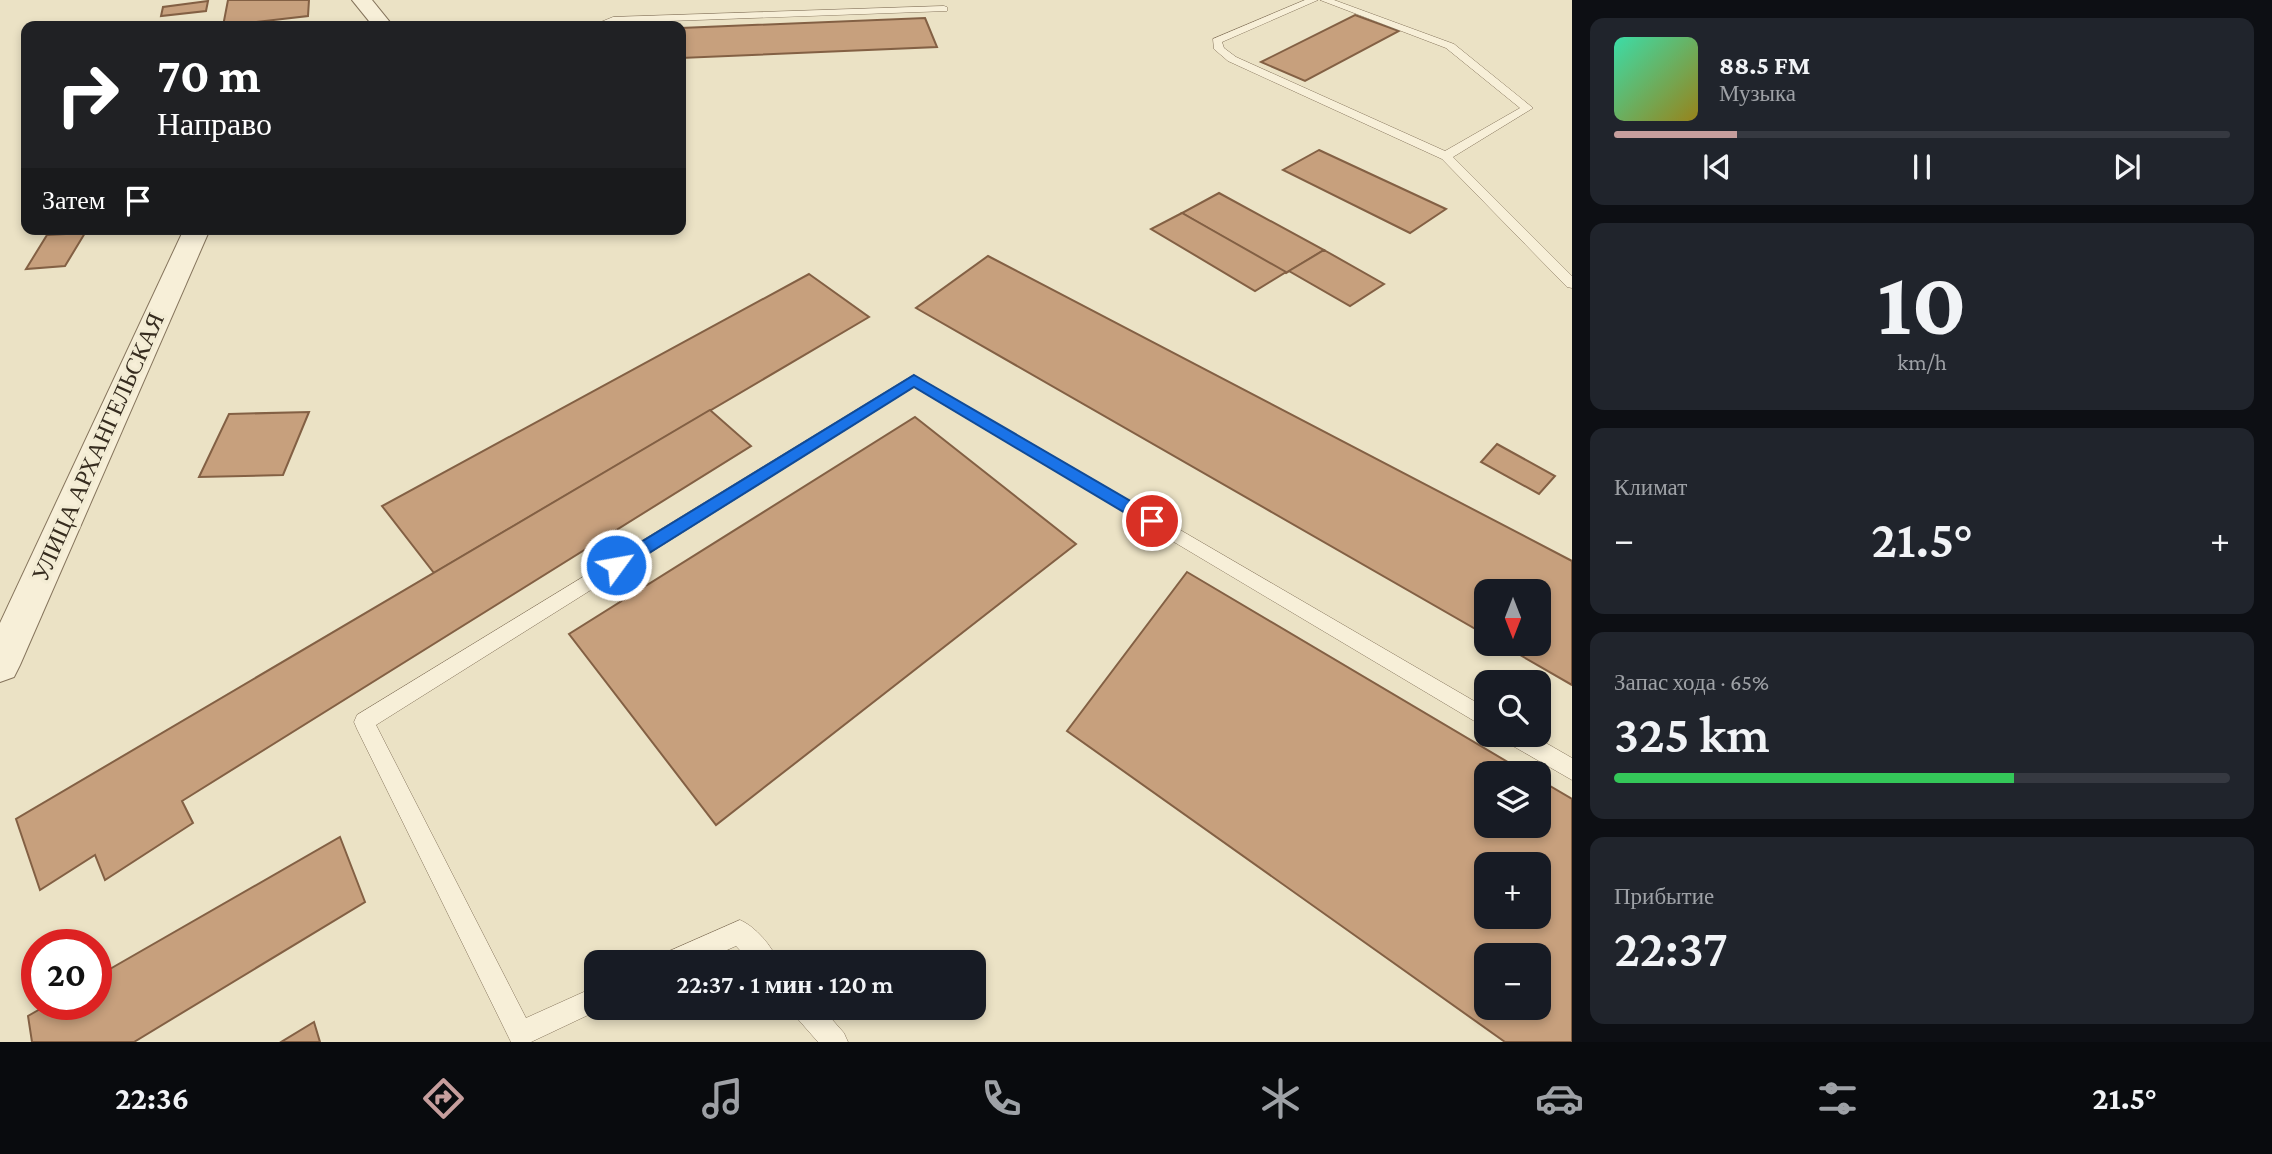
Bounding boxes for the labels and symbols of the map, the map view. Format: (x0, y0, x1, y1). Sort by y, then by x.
street label: УЛИЦА АРХАНГЕЛЬСКАЯ (26, 308, 169, 585)
pin (1122, 491, 1182, 551)
position arrow (579, 528, 653, 602)
north arrow (1474, 579, 1550, 656)
speed limit sign: 20 (21, 929, 112, 1020)

